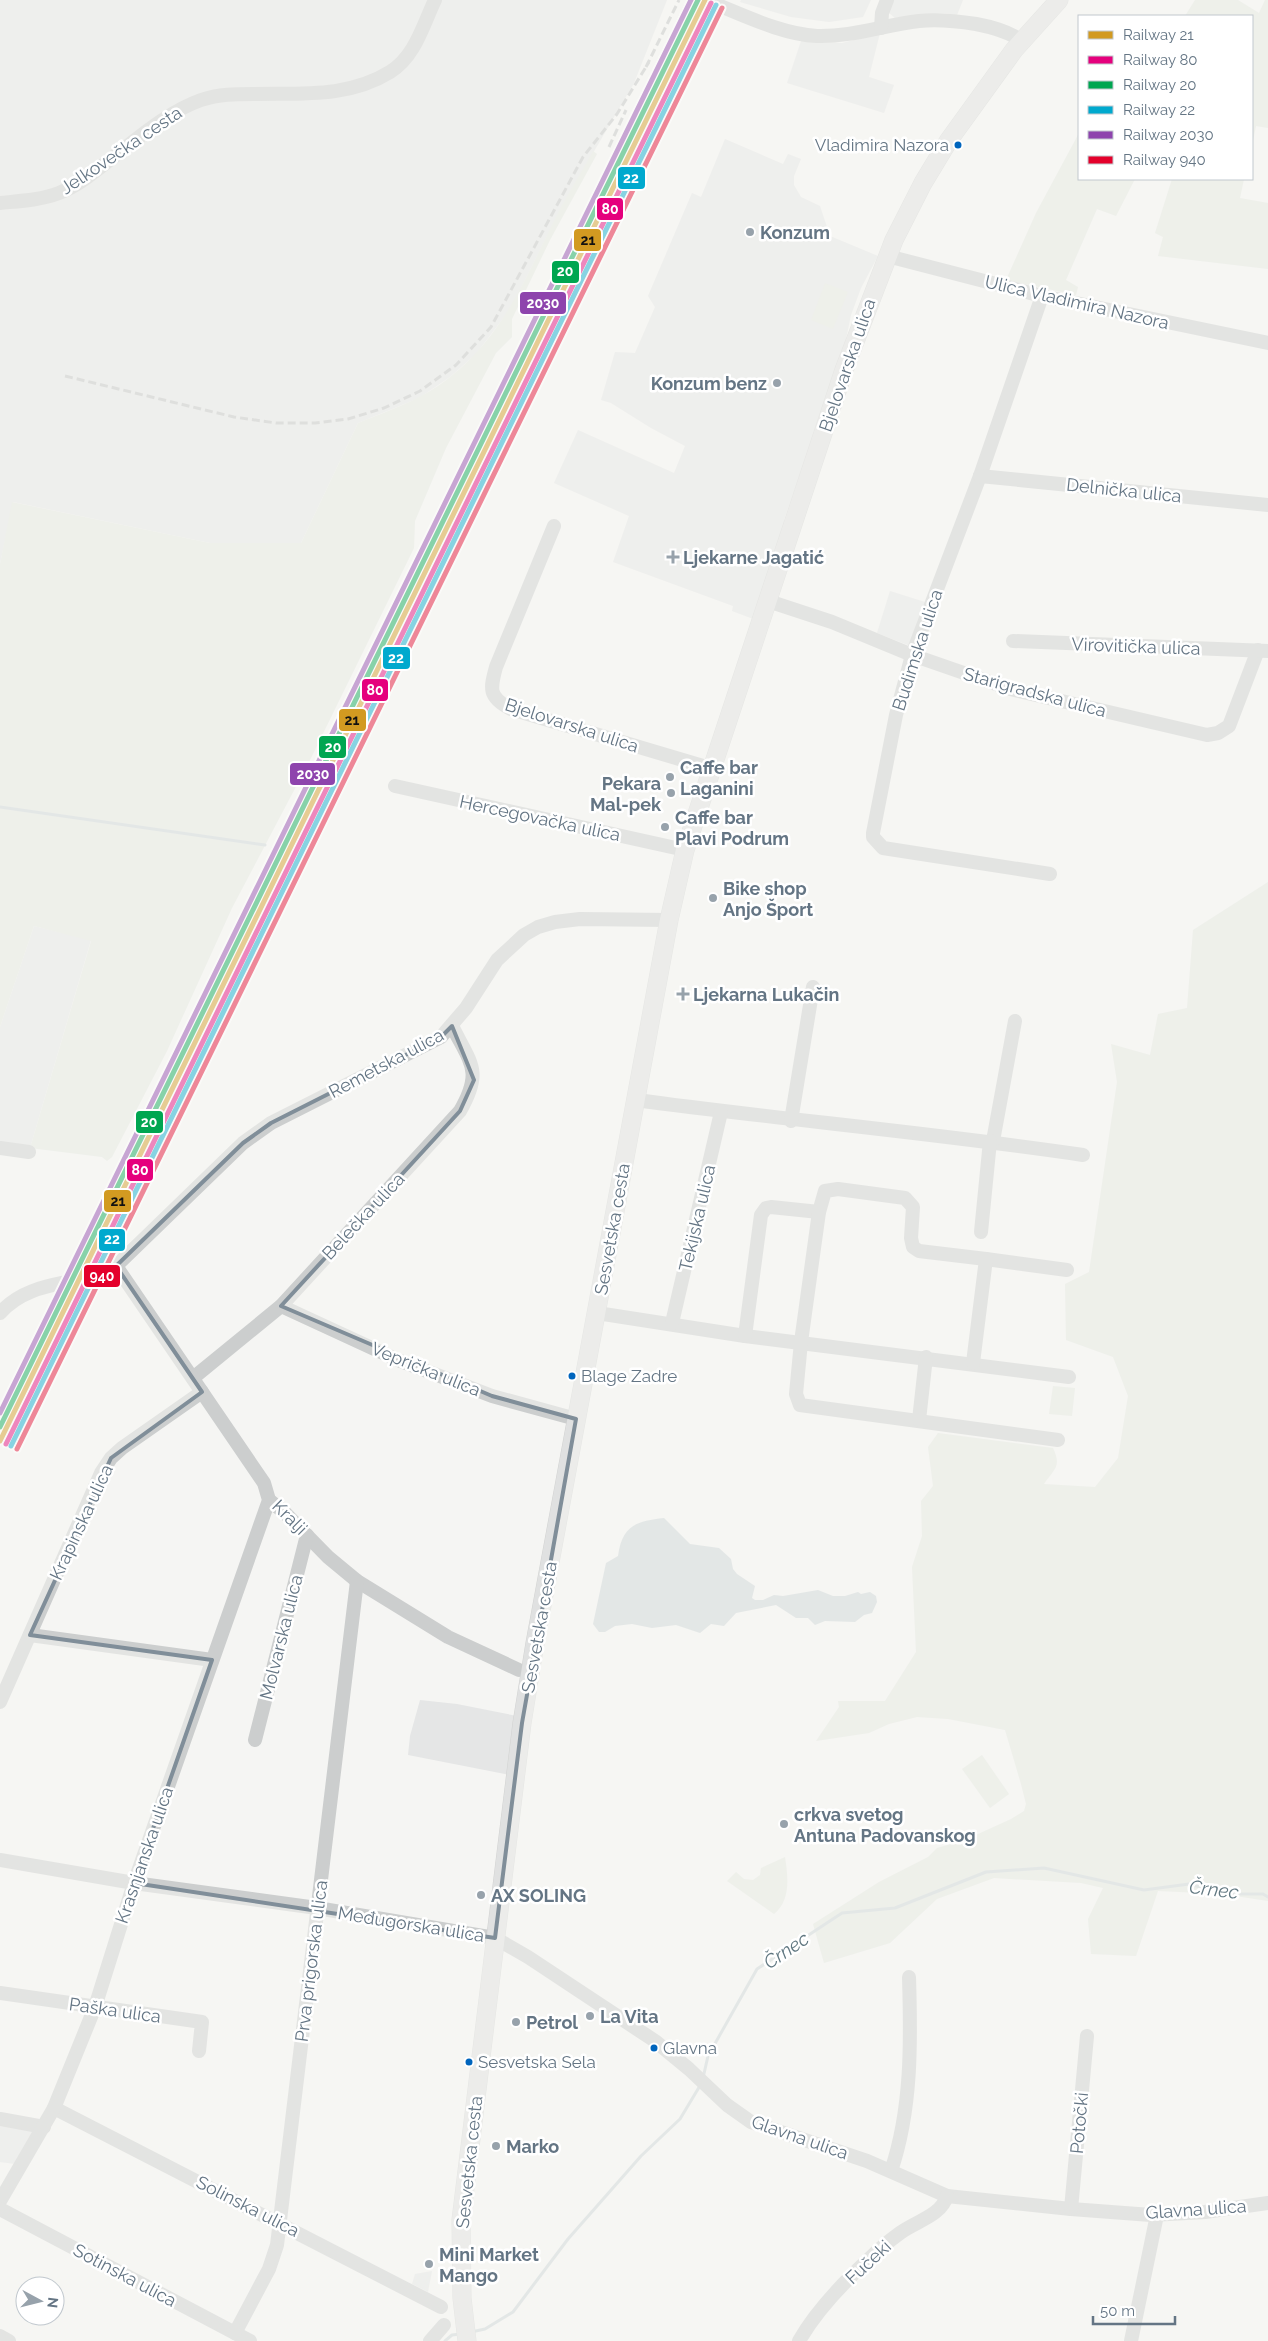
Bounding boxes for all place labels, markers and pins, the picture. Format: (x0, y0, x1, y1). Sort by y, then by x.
place label: Vladimira Nazora (815, 135, 949, 155)
marker: Vladimira Nazora (953, 140, 963, 150)
place label: Konzum (760, 222, 830, 243)
marker: Konzum (744, 226, 756, 238)
place label: Konzum benz (651, 373, 767, 394)
marker: Konzum benz (771, 377, 783, 389)
place label: Ljekarne Jagatić (683, 547, 824, 568)
marker: Ljekarne Jagatić (667, 551, 679, 563)
place label: Caffe bar Laganini (680, 757, 758, 799)
marker: Caffe bar Laganini (664, 771, 676, 783)
place label: Pekara Mal-pek (590, 773, 662, 815)
marker: Pekara Mal-pek (665, 787, 677, 799)
place label: Caffe bar Plavi Podrum (675, 807, 789, 849)
marker: Caffe bar Plavi Podrum (659, 821, 671, 833)
place label: Bike shop Anjo Šport (723, 878, 813, 920)
marker: Bike shop Anjo Šport (707, 892, 719, 904)
place label: Ljekarna Lukačin (693, 984, 839, 1005)
marker: Ljekarna Lukačin (677, 988, 689, 1000)
place label: Blage Zadre (581, 1366, 677, 1386)
marker: Blage Zadre (567, 1371, 577, 1381)
place label: crkva svetog Antuna Padovanskog (794, 1804, 976, 1846)
marker: crkva svetog Antuna Padovanskog (778, 1818, 790, 1830)
place label: AX SOLING (491, 1885, 586, 1906)
marker: AX SOLING (475, 1889, 487, 1901)
place label: La Vita (600, 2006, 659, 2027)
marker: La Vita (584, 2010, 596, 2022)
place label: Petrol (526, 2012, 578, 2033)
marker: Petrol (510, 2016, 522, 2028)
place label: Glavna (663, 2038, 717, 2058)
marker: Glavna (649, 2043, 659, 2053)
place label: Sesvetska Sela (478, 2052, 596, 2072)
marker: Sesvetska Sela (464, 2057, 474, 2067)
place label: Marko (506, 2136, 559, 2157)
marker: Marko (490, 2140, 502, 2152)
place label: Mini Market Mango (439, 2244, 539, 2286)
marker: Mini Market Mango (423, 2258, 435, 2270)

